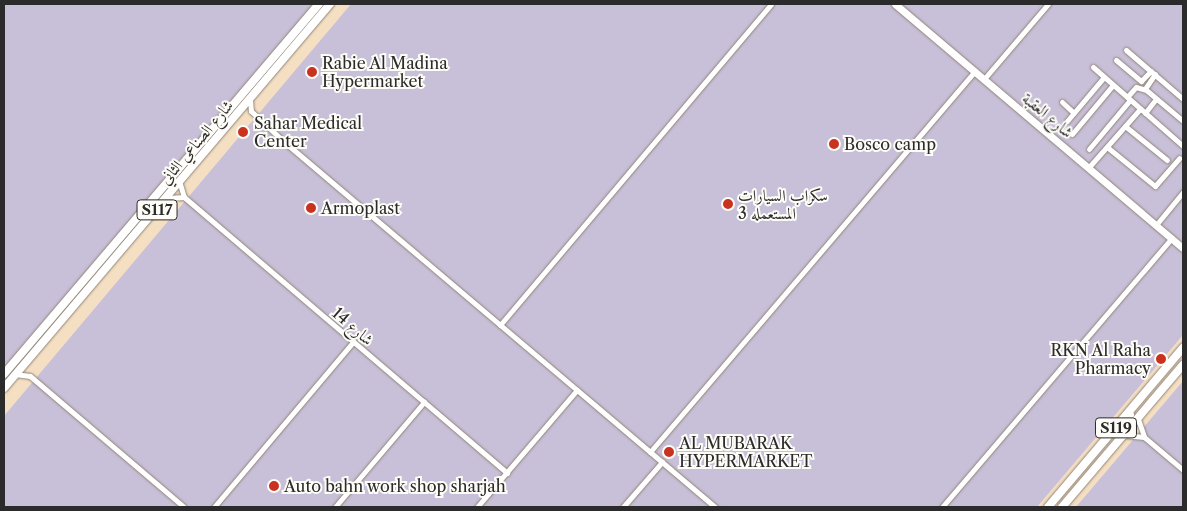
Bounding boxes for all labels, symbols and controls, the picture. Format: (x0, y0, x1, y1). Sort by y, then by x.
place label: Rabie Al Madina Hypermarket (322, 53, 448, 91)
marker: Rabie Al Madina Hypermarket (306, 66, 318, 78)
street label: شارع العقبة (1019, 88, 1077, 142)
street label: شارع الصناعي الثاني (155, 96, 237, 188)
place label: Sahar Medical Center (254, 113, 362, 151)
marker: Sahar Medical Center (236, 125, 250, 139)
place label: Bosco camp (844, 134, 936, 154)
marker: Bosco camp (828, 138, 840, 150)
place label: سكراب السيارات المستعمله 3 (738, 185, 828, 223)
road number: S117 (136, 198, 178, 222)
place label: Armoplast (321, 198, 400, 218)
marker: سكراب السيارات المستعمله 3 (722, 198, 734, 210)
marker: Armoplast (305, 202, 317, 214)
street label: شارع 14 (329, 303, 377, 349)
place label: RKN Al Raha Pharmacy (1050, 340, 1151, 378)
marker: RKN Al Raha Pharmacy (1155, 353, 1167, 365)
road number: S119 (1095, 416, 1137, 440)
place label: AL MUBARAK HYPERMARKET (679, 433, 812, 471)
marker: AL MUBARAK HYPERMARKET (663, 446, 675, 458)
place label: Auto bahn work shop sharjah (284, 476, 507, 496)
marker: Auto bahn work shop sharjah (268, 480, 280, 492)

